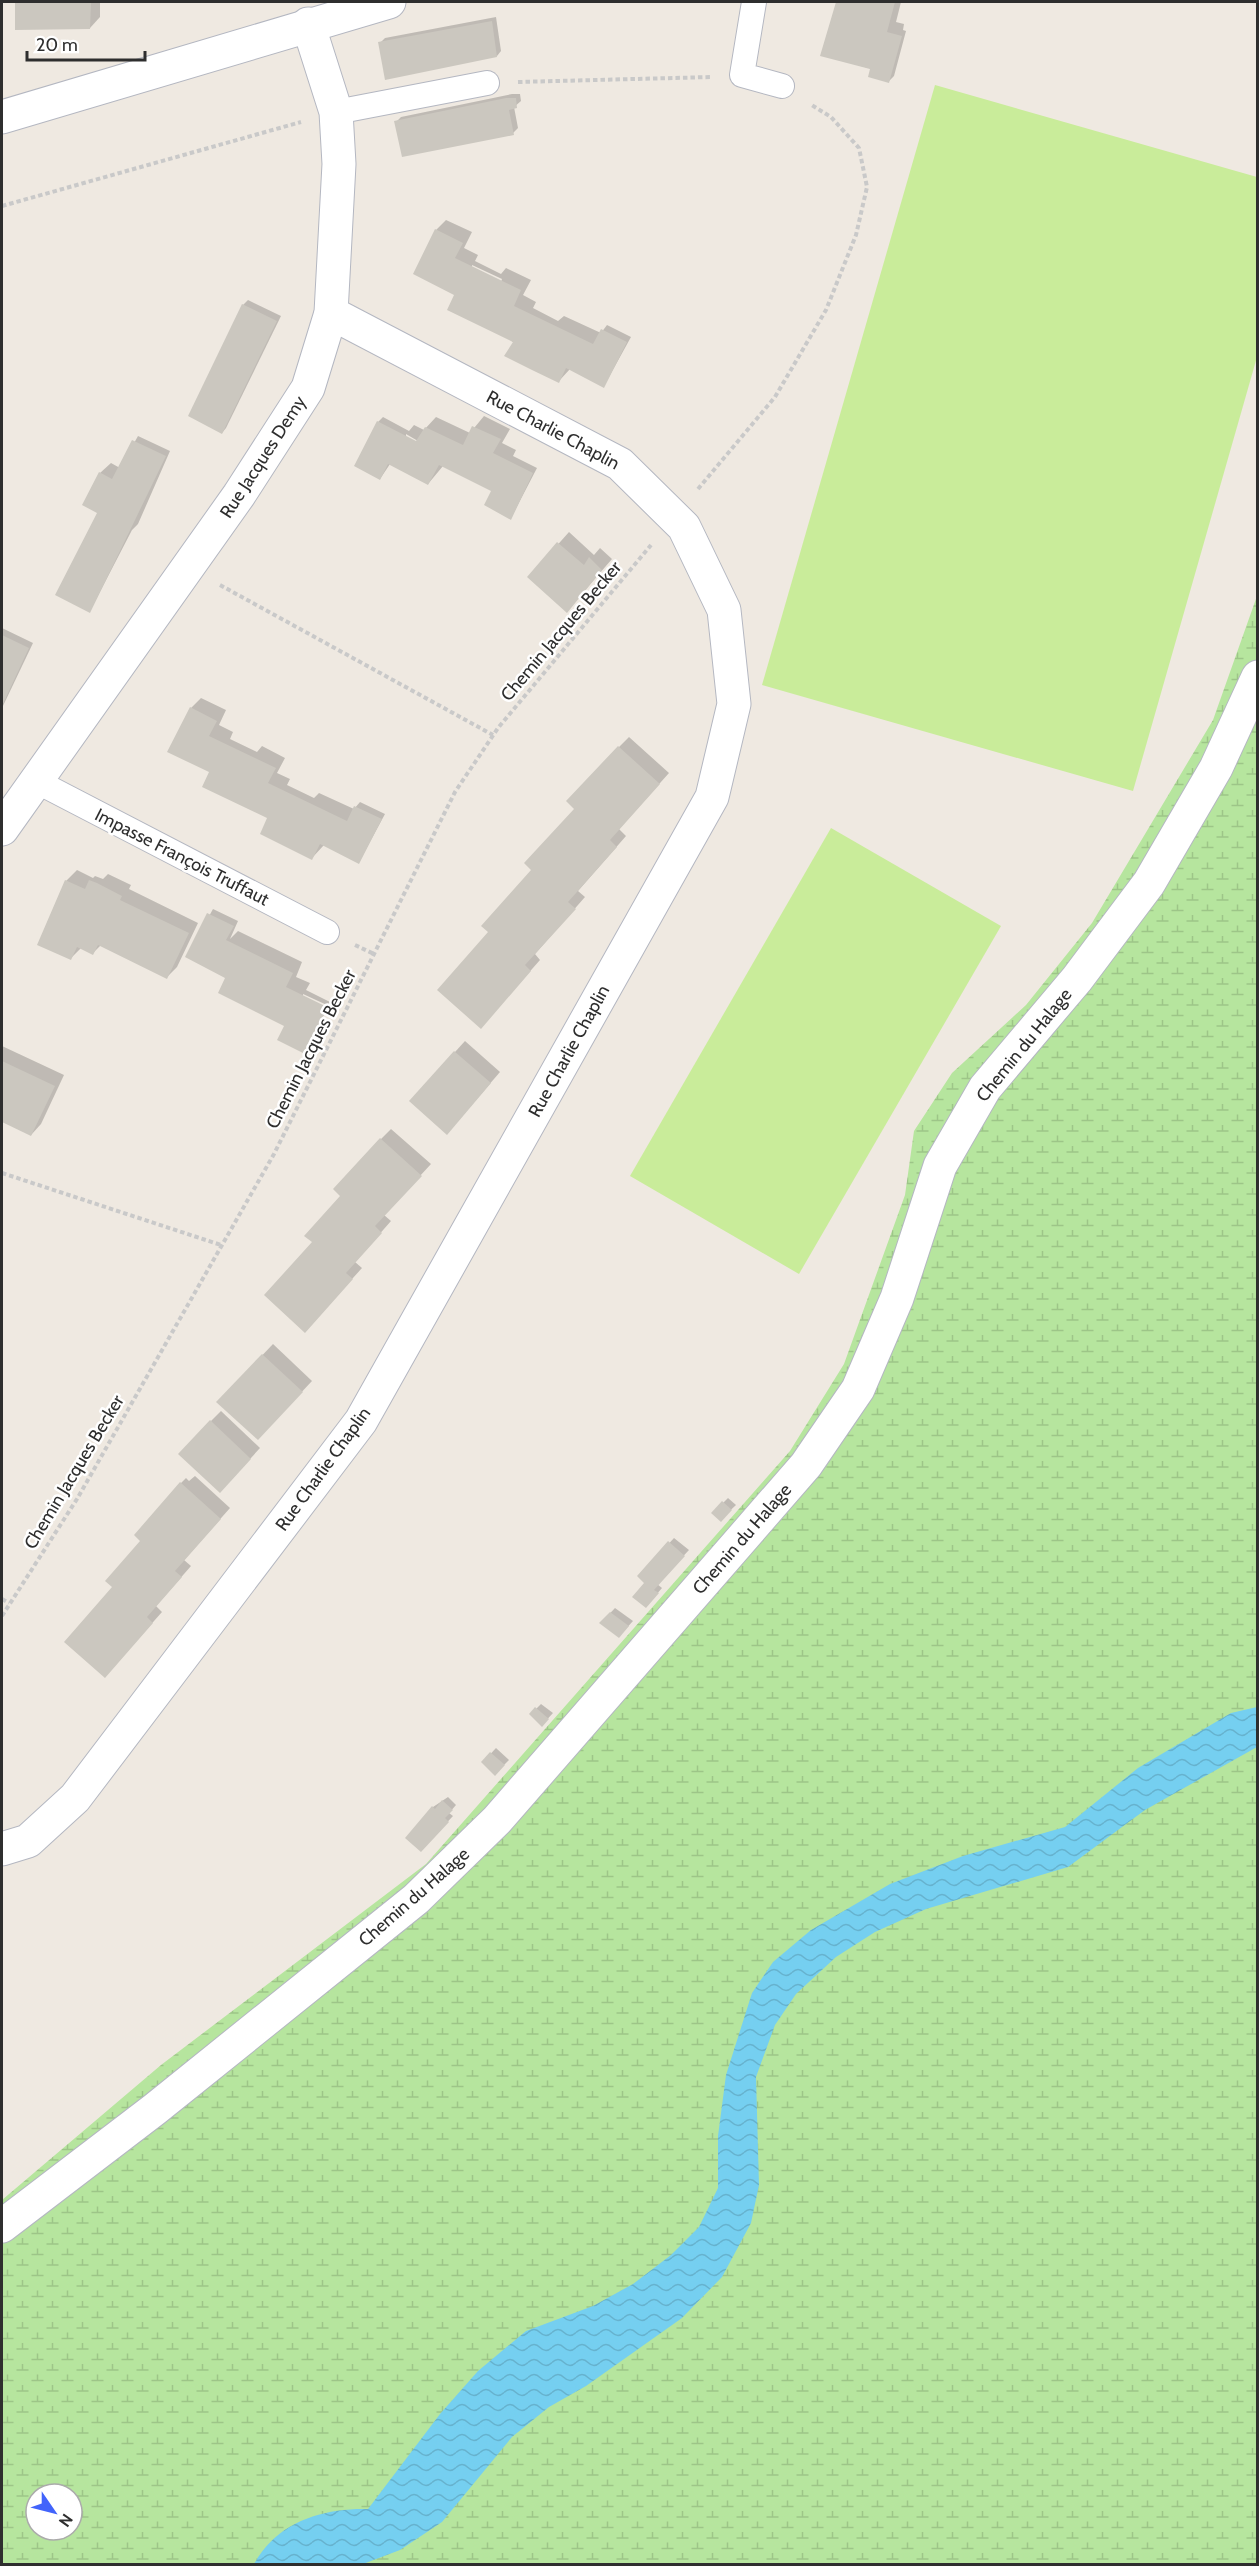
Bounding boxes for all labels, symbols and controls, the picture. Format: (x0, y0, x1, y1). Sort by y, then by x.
scale bar (27, 24, 146, 62)
text: 20 m (36, 34, 78, 56)
street label: Rue Charlie Chaplin (483, 386, 623, 474)
street label: Rue Jacques Demy (215, 392, 311, 522)
street label: Chemin Jacques Becker (496, 556, 626, 705)
street label: Impasse François Truffaut (91, 804, 273, 910)
street label: Chemin Jacques Becker (261, 965, 361, 1132)
street label: Rue Charlie Chaplin (524, 981, 614, 1121)
street label: Chemin du Halage (972, 984, 1076, 1106)
street label: Chemin Jacques Becker (19, 1391, 129, 1553)
street label: Rue Charlie Chaplin (271, 1403, 375, 1535)
street label: Chemin du Halage (688, 1479, 796, 1599)
street label: Chemin du Halage (354, 1843, 474, 1951)
north arrow (24, 2482, 84, 2542)
text: N (55, 2510, 77, 2530)

